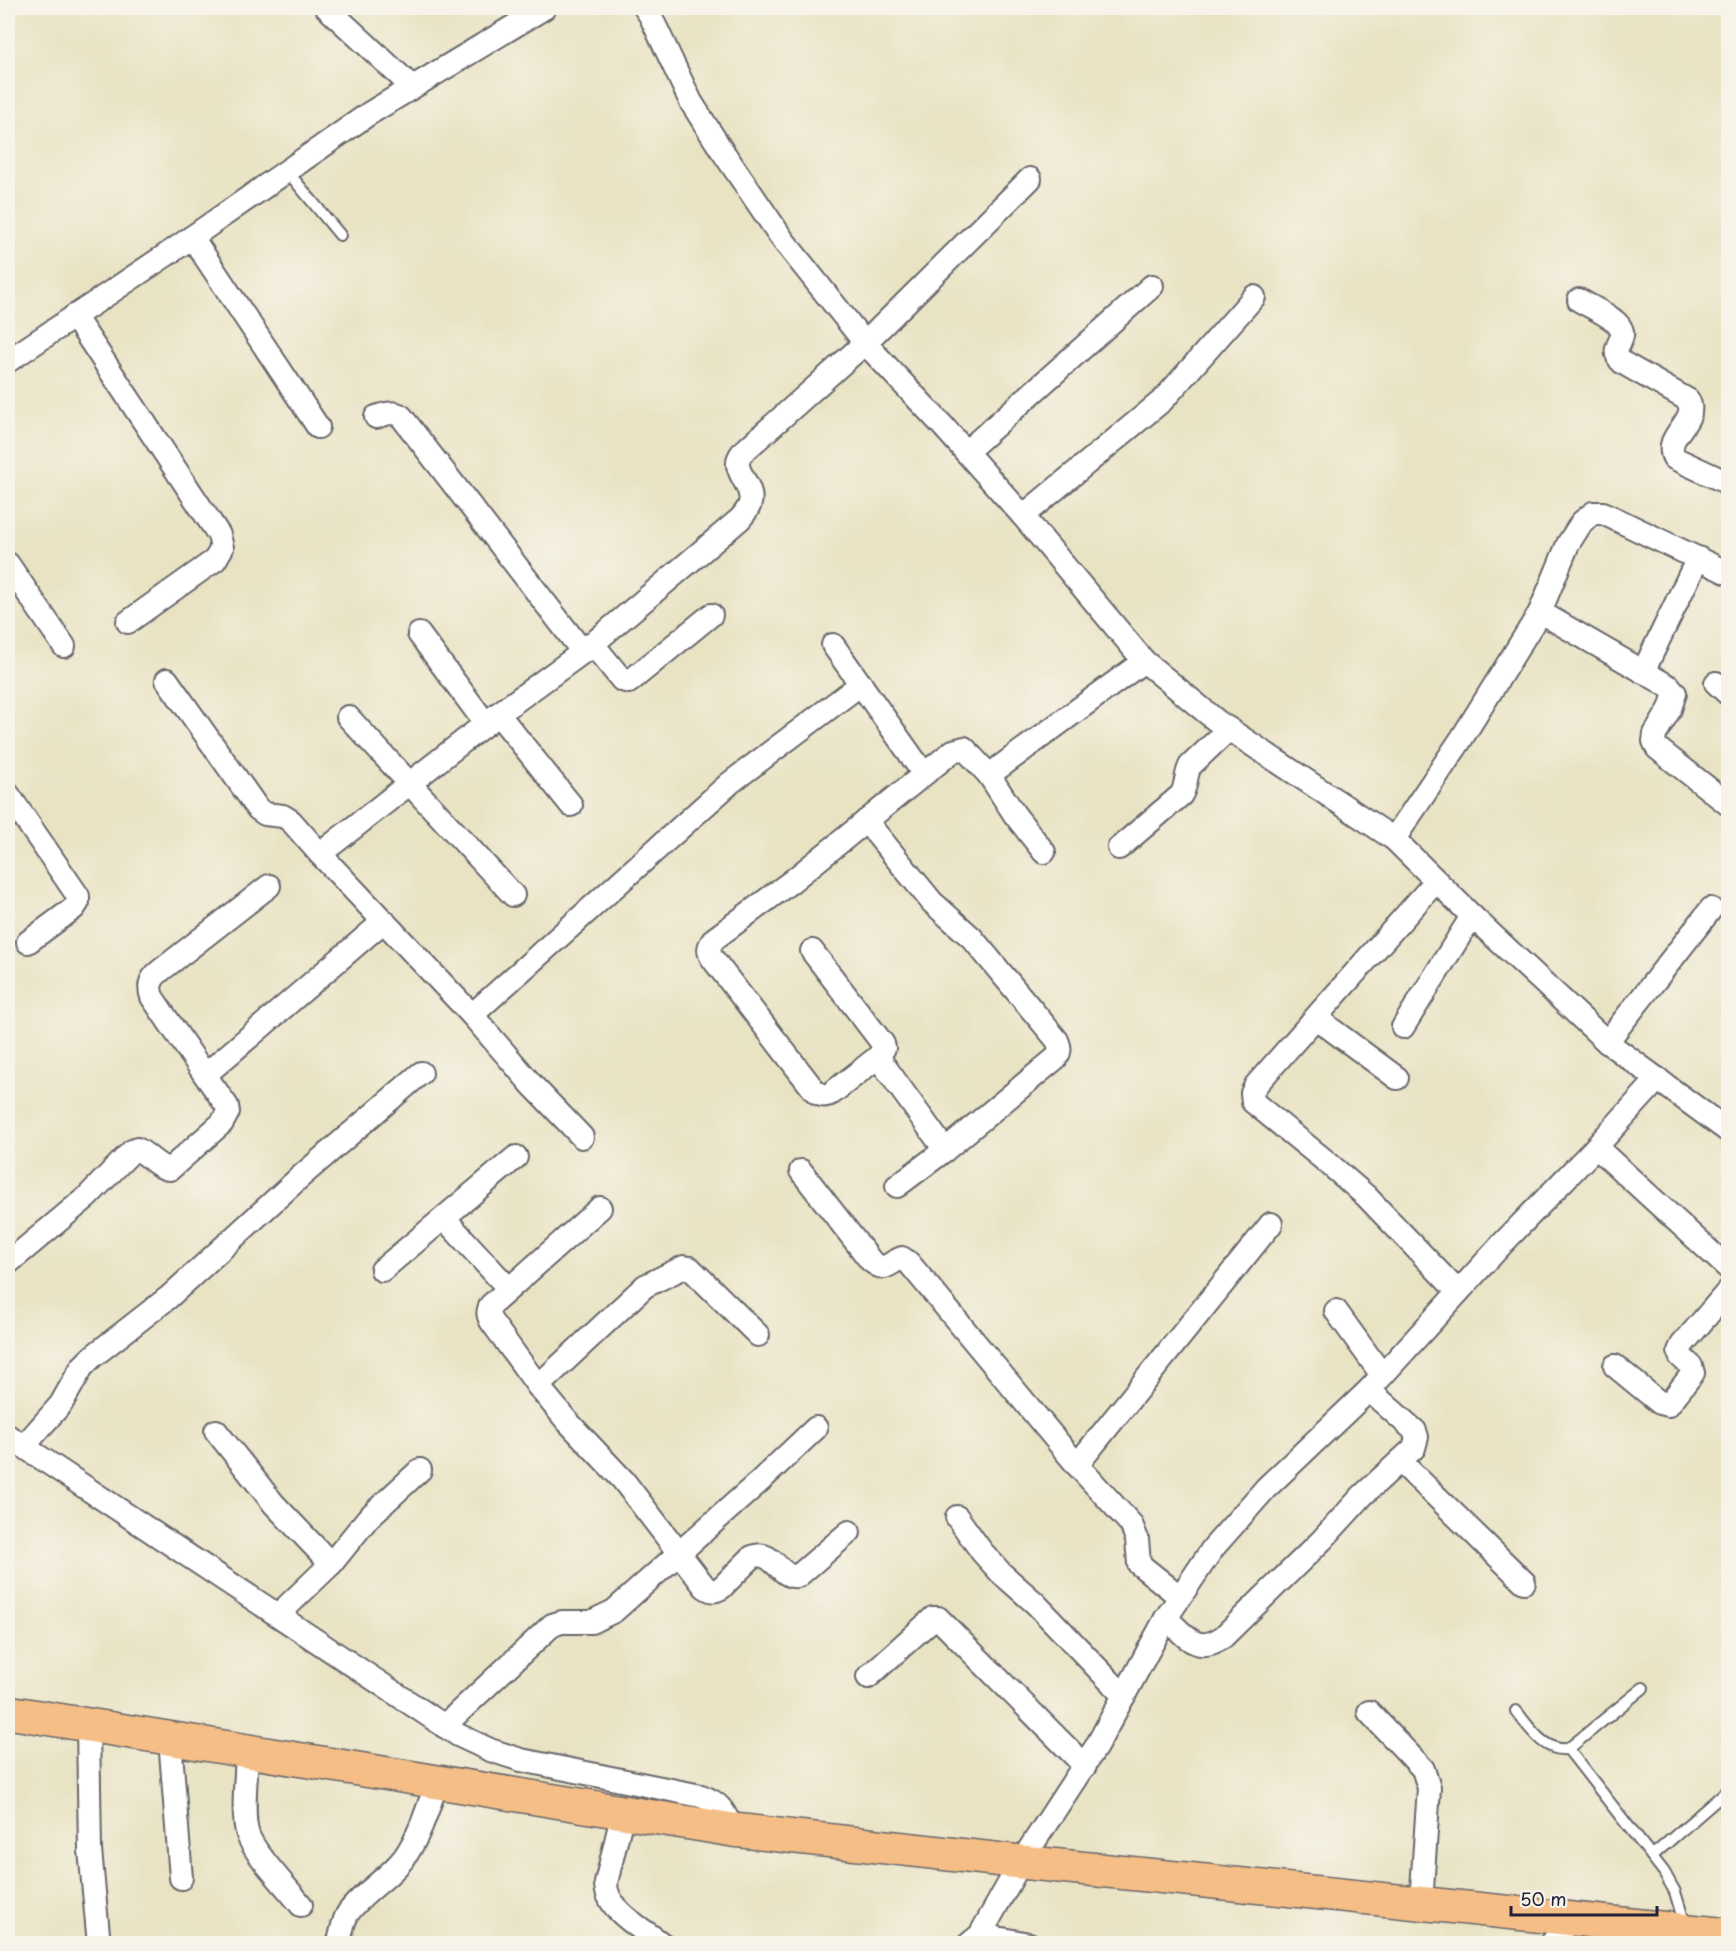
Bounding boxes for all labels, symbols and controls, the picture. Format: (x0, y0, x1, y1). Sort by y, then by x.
scale bar (1511, 1879, 1656, 1917)
text: 50 m (1520, 1885, 1567, 1912)

